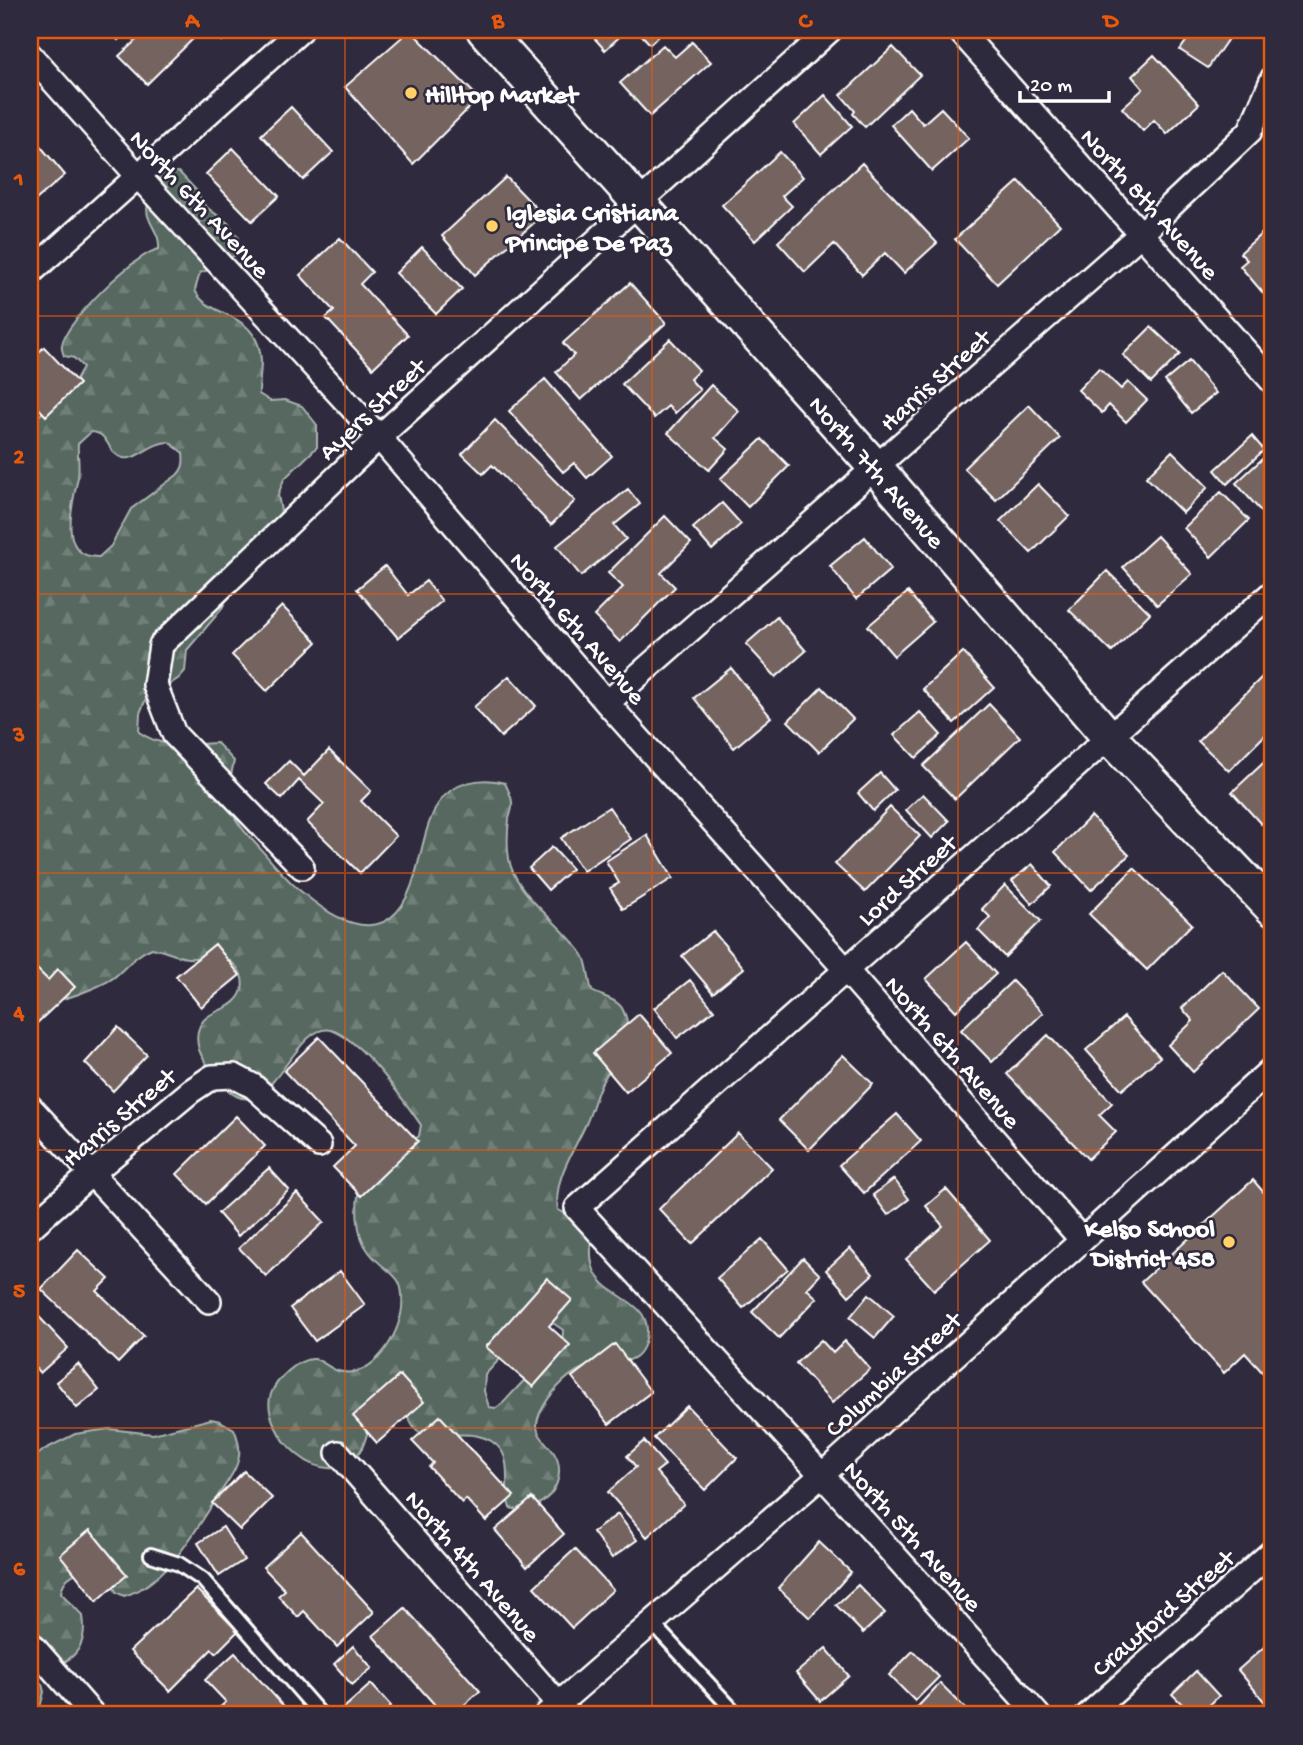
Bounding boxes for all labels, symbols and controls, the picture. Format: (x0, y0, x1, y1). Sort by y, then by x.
text: A (184, 9, 200, 36)
text: B (491, 9, 505, 36)
text: C (799, 9, 814, 36)
text: D (1102, 9, 1120, 36)
scale bar (1020, 60, 1109, 104)
text: 20 m (1030, 75, 1072, 100)
place label: Hilltop Market (425, 82, 580, 113)
marker: Hilltop Market (403, 85, 419, 101)
street label: North 8th Avenue (1071, 124, 1224, 289)
street label: North 6th Avenue (121, 125, 275, 287)
text: 1 (13, 167, 24, 194)
place label: Iglesia Cristiana Principe De Paz (504, 200, 680, 261)
marker: Iglesia Cristiana Principe De Paz (484, 218, 500, 234)
street label: Harris Street (875, 323, 1001, 440)
street label: Ayers Street (314, 352, 436, 469)
street label: North 7th Avenue (800, 391, 950, 557)
text: 2 (13, 445, 25, 472)
street label: North 6th Avenue (501, 547, 651, 713)
text: 3 (12, 723, 25, 750)
street label: Lord Street (853, 828, 967, 935)
street label: North 6th Avenue (876, 971, 1026, 1137)
text: 4 (13, 1001, 25, 1028)
street label: Harris Street (58, 1062, 186, 1176)
place label: Kelso School District 458 (1084, 1216, 1215, 1277)
marker: Kelso School District 458 (1221, 1234, 1237, 1250)
text: 5 (13, 1279, 25, 1306)
street label: Columbia Street (820, 1305, 972, 1446)
street label: North 5th Avenue (835, 1456, 987, 1621)
street label: North 4th Avenue (396, 1485, 546, 1651)
street label: Crawford Street (1087, 1543, 1245, 1686)
text: 6 (13, 1557, 26, 1584)

